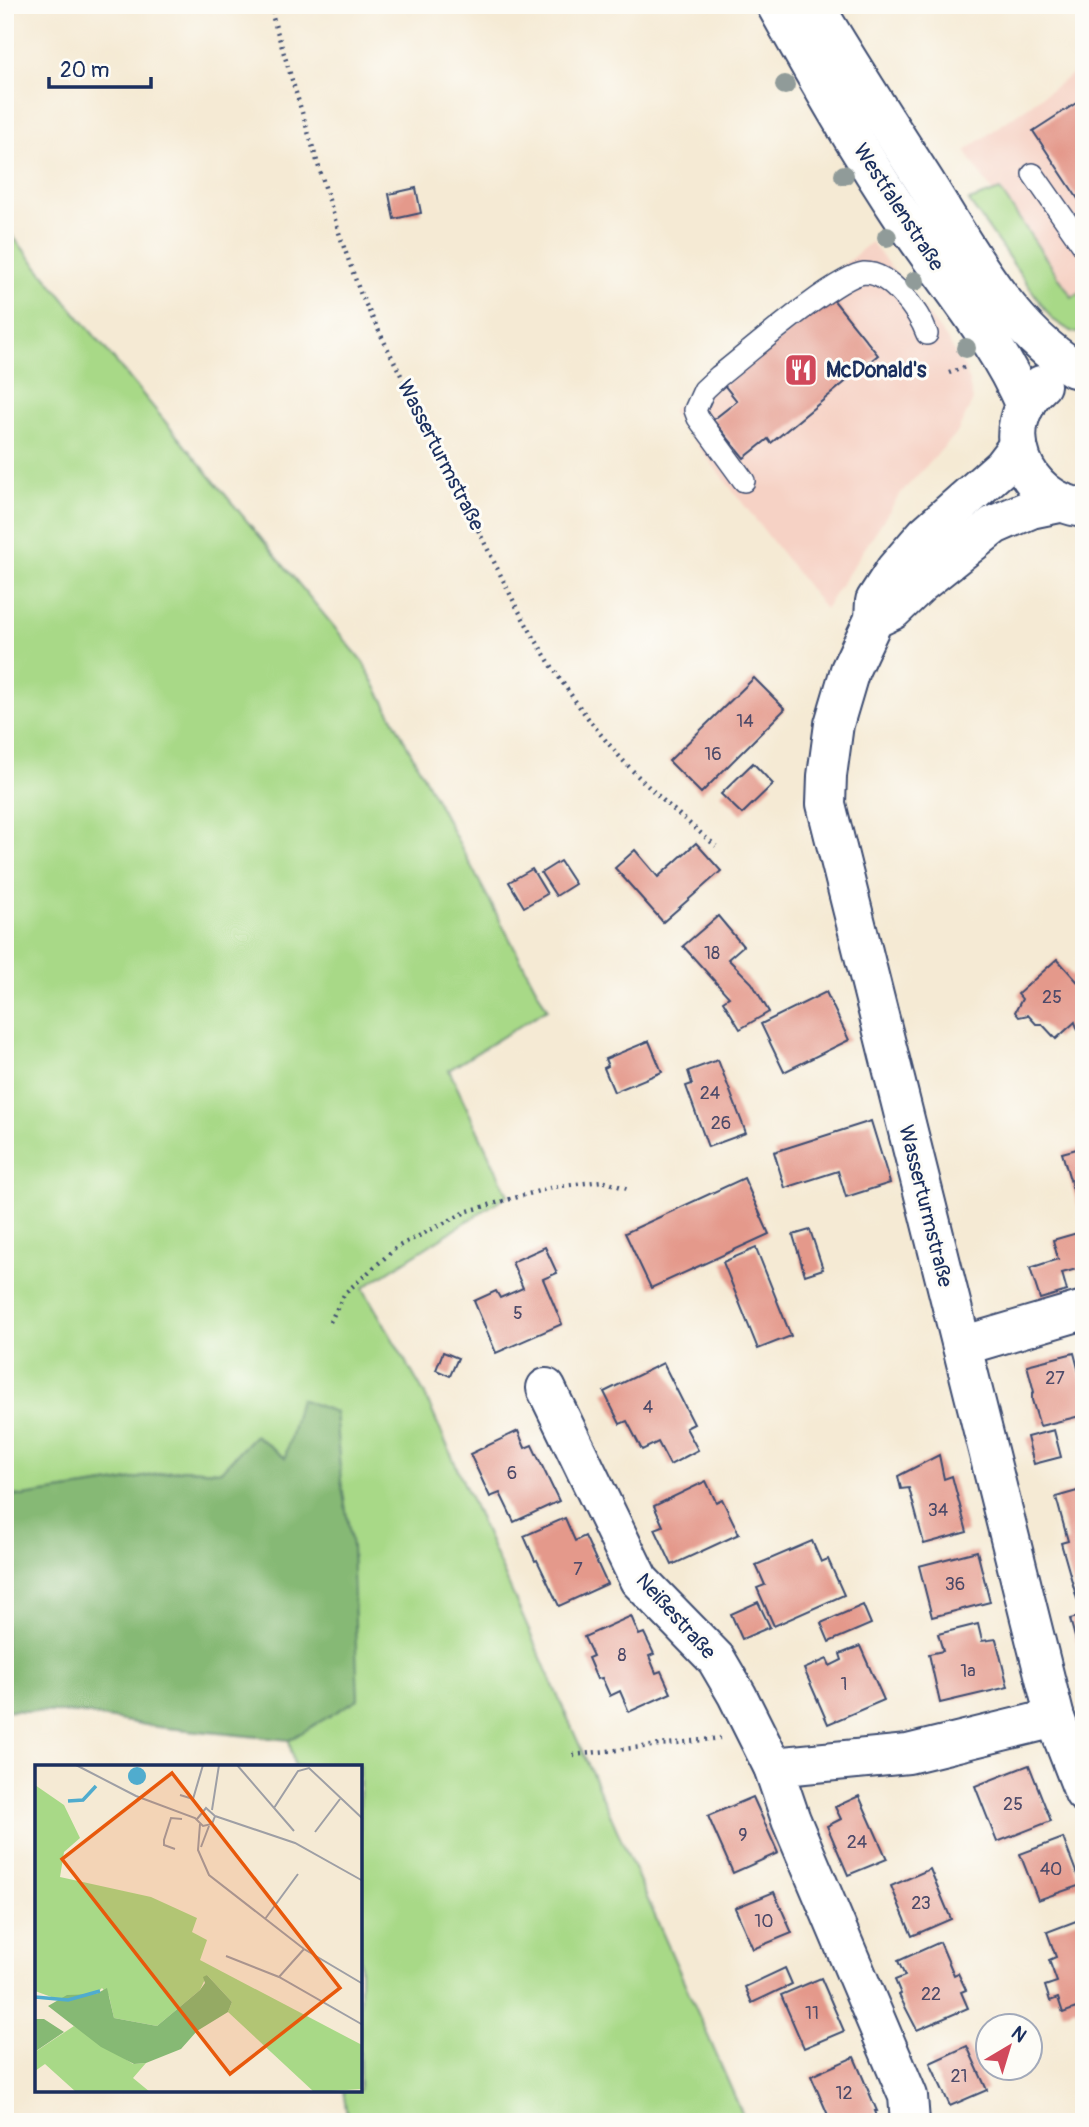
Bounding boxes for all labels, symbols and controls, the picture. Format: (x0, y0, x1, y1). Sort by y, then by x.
scale bar (49, 46, 150, 90)
text: 20 m (60, 57, 109, 84)
street label: Westfalenstraße (847, 138, 950, 277)
restaurant icon: McDonald's (782, 351, 820, 389)
place label: McDonald's (826, 357, 927, 384)
street label: Wasserturmstraße (391, 375, 491, 536)
house number: 14 (736, 710, 754, 733)
house number: 16 (704, 743, 722, 766)
house number: 18 (704, 942, 720, 965)
house number: 25 (1042, 986, 1062, 1009)
house number: 24 (700, 1082, 721, 1105)
house number: 26 (711, 1112, 731, 1135)
street label: Wasserturmstraße (892, 1122, 959, 1291)
house number: 5 (513, 1302, 523, 1325)
house number: 27 (1045, 1367, 1065, 1390)
house number: 4 (643, 1396, 654, 1419)
house number: 6 (507, 1462, 517, 1485)
house number: 34 (928, 1499, 949, 1522)
house number: 7 (573, 1558, 583, 1581)
street label: Neißestraße (630, 1568, 722, 1666)
house number: 36 (945, 1573, 965, 1596)
house number: 8 (617, 1644, 627, 1667)
house number: 1a (960, 1660, 976, 1683)
house number: 1 (840, 1673, 848, 1696)
inset map (35, 1765, 362, 2092)
house number: 25 (1003, 1793, 1023, 1816)
house number: 9 (738, 1824, 748, 1847)
house number: 24 (847, 1831, 868, 1854)
house number: 40 (1040, 1858, 1062, 1881)
house number: 23 (911, 1892, 931, 1915)
house number: 10 (754, 1910, 774, 1933)
house number: 22 (921, 1983, 941, 2006)
house number: 11 (805, 2002, 819, 2025)
north arrow (974, 2011, 1044, 2082)
text: N (1006, 2021, 1031, 2048)
house number: 21 (950, 2065, 968, 2088)
house number: 12 (835, 2082, 853, 2105)

